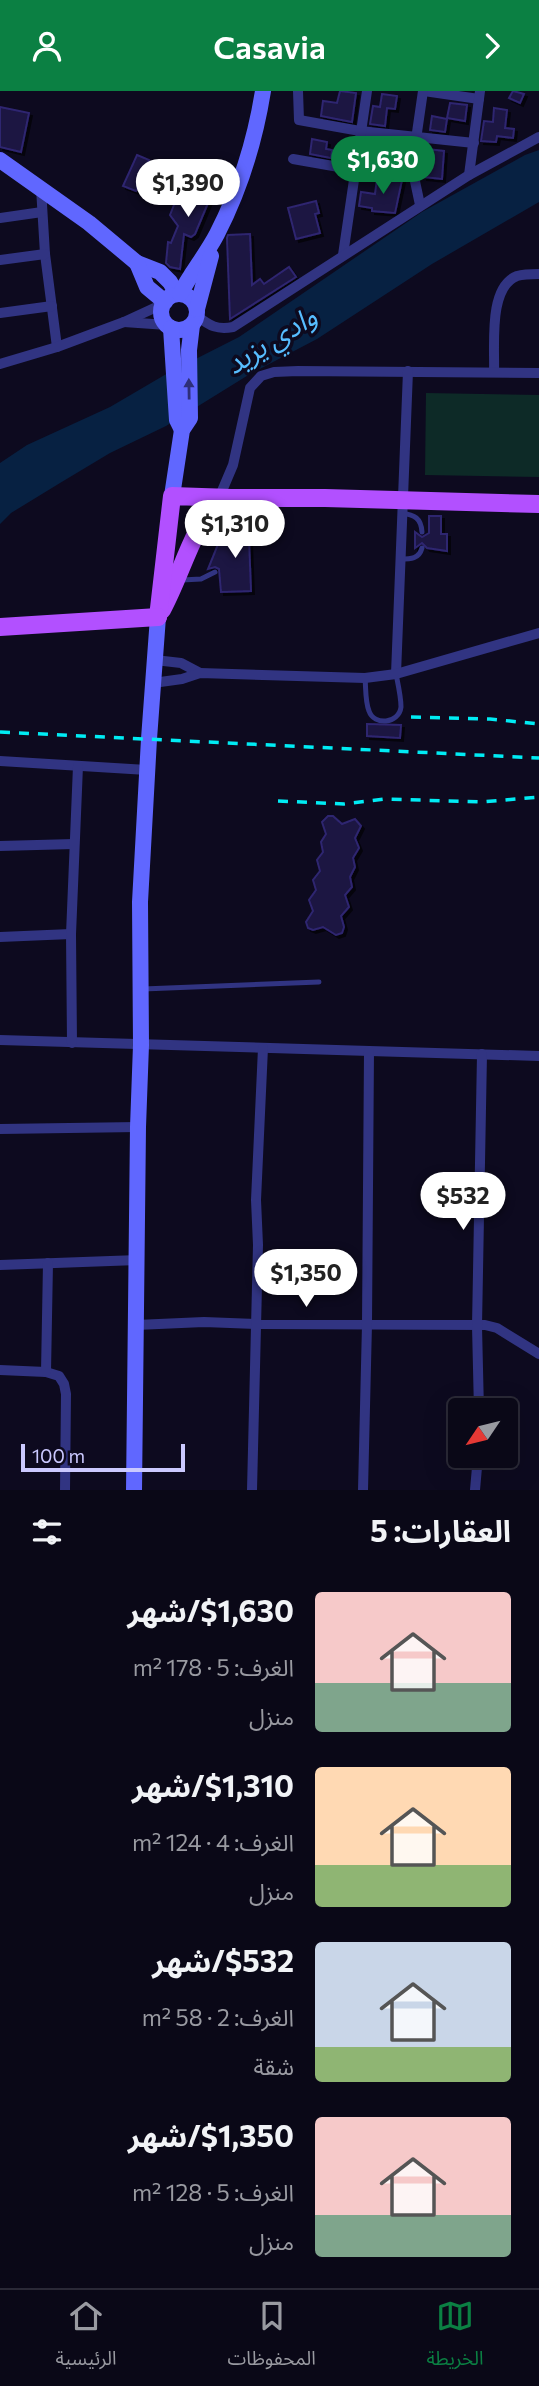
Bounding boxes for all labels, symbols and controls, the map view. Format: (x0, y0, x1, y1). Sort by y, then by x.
text: Casavia (213, 26, 326, 66)
icon: person (28, 27, 66, 65)
icon: forward (473, 27, 511, 65)
pin: $1,630 (326, 137, 440, 196)
text: $1,630 (347, 145, 419, 173)
pin: $1,390 (131, 159, 245, 219)
text: $1,390 (152, 168, 224, 196)
water label: وادي يزيد (219, 298, 326, 386)
one-way arrow (184, 378, 195, 400)
pin: $1,310 (178, 501, 292, 560)
text: $1,310 (201, 509, 269, 537)
pin: $532 (422, 1173, 504, 1232)
text: $532 (437, 1181, 489, 1209)
pin: $1,350 (249, 1249, 363, 1309)
text: $1,350 (270, 1258, 342, 1286)
north arrow (448, 1398, 518, 1468)
map controls (448, 1398, 518, 1468)
scale bar (21, 1441, 186, 1473)
text: 100 m (32, 1444, 85, 1467)
text: العقارات: 5 (370, 1511, 511, 1548)
icon: filters (28, 1513, 66, 1551)
text: $1,630/شهر (128, 1591, 294, 1628)
icon: home (371, 1620, 455, 1704)
text: الغرف: 5 · 178 m² (133, 1653, 294, 1681)
text: منزل (249, 1702, 294, 1730)
text: $1,310/شهر (132, 1766, 294, 1803)
icon: home (371, 1795, 455, 1879)
text: الغرف: 4 · 124 m² (132, 1828, 294, 1856)
text: منزل (249, 1877, 294, 1905)
text: $532/شهر (152, 1941, 294, 1978)
icon: home (371, 1970, 455, 2054)
text: الغرف: 2 · 58 m² (142, 2003, 294, 2031)
text: شقة (253, 2052, 294, 2080)
text: $1,350/شهر (128, 2116, 294, 2153)
icon: home (371, 2145, 455, 2229)
text: الغرف: 5 · 128 m² (132, 2178, 294, 2206)
text: منزل (249, 2227, 294, 2255)
tab: الرئيسية (55, 2297, 117, 2379)
tab: المحفوظات (228, 2297, 316, 2379)
tab: الخريطة (427, 2297, 484, 2379)

